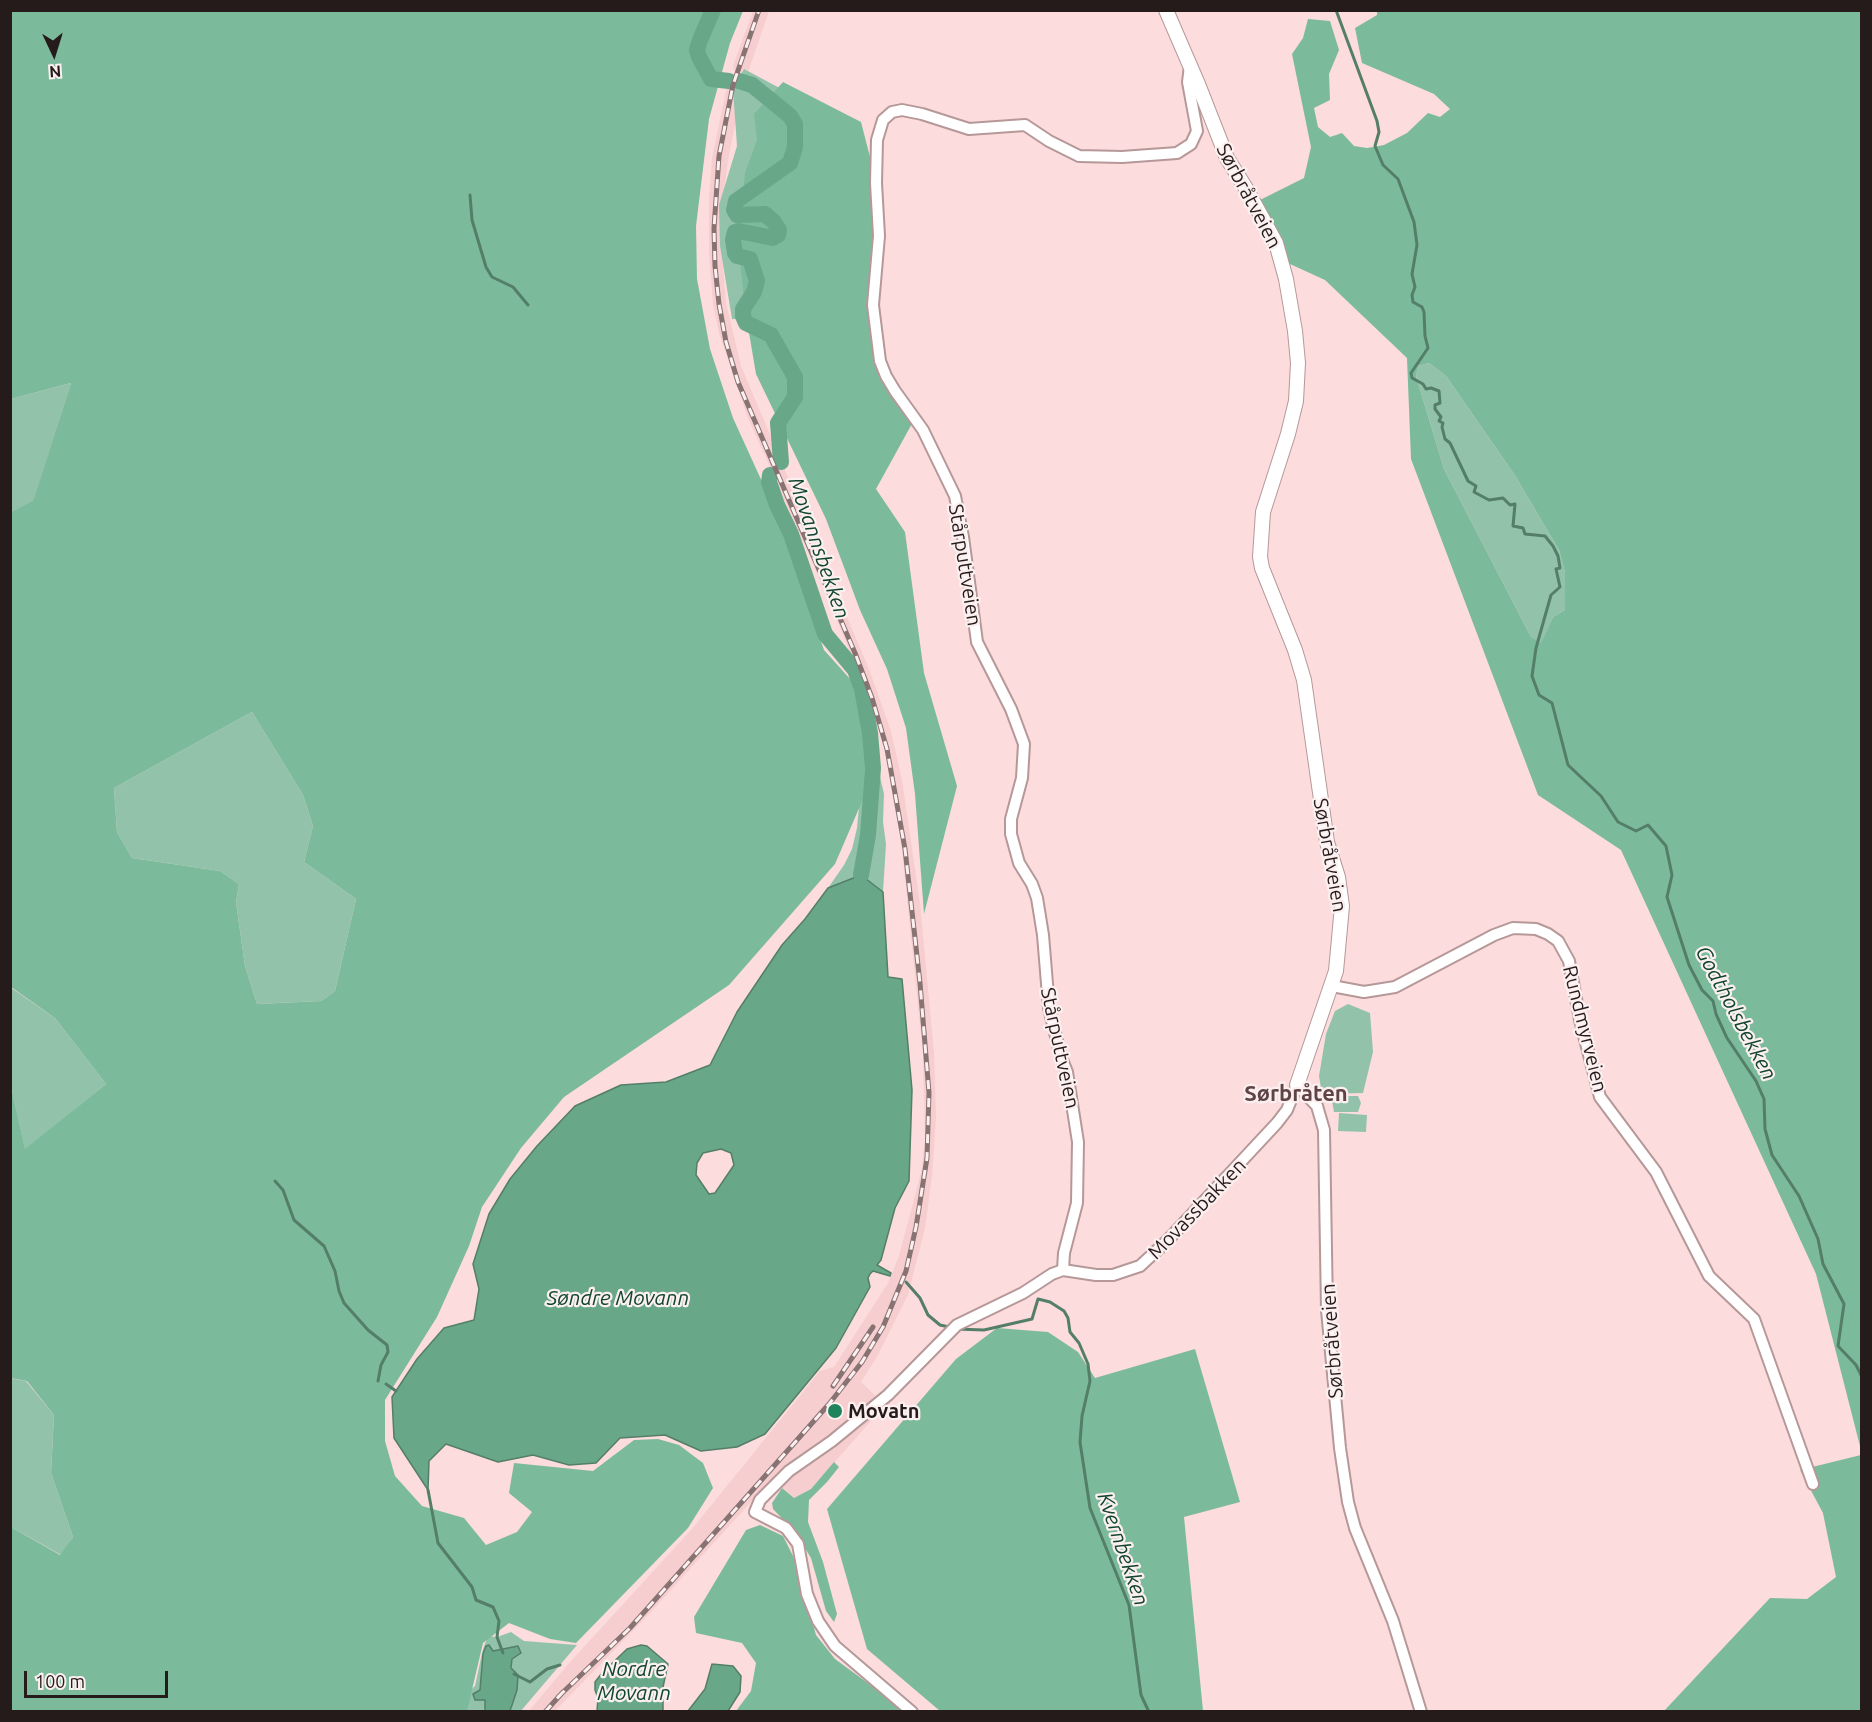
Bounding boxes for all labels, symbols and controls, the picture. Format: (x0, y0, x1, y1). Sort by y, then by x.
north arrow (24, 24, 84, 84)
text: N (49, 63, 62, 81)
street label: Sørbråtveien (1211, 139, 1287, 253)
water label: Movannsbekken (783, 474, 855, 622)
street label: Stårputtveien (944, 502, 986, 628)
street label: Sørbråtveien (1308, 796, 1352, 914)
water label: Godtholsbekken (1690, 942, 1782, 1084)
street label: Rundmyrveien (1558, 963, 1612, 1095)
street label: Stårputtveien (1035, 985, 1085, 1111)
district label: Sørbråten (1244, 1081, 1348, 1107)
street label: Movassbakken (1143, 1154, 1251, 1264)
street label: Sørbråtveien (1316, 1283, 1348, 1399)
water label: Søndre Movann (547, 1285, 689, 1311)
place label: Movatn (848, 1399, 919, 1423)
marker: Movatn (826, 1402, 844, 1420)
water label: Kvernbekken (1092, 1489, 1154, 1609)
water label: Nordre Movann (597, 1656, 671, 1706)
scale bar (27, 1659, 171, 1697)
text: 100 m (35, 1671, 85, 1691)

